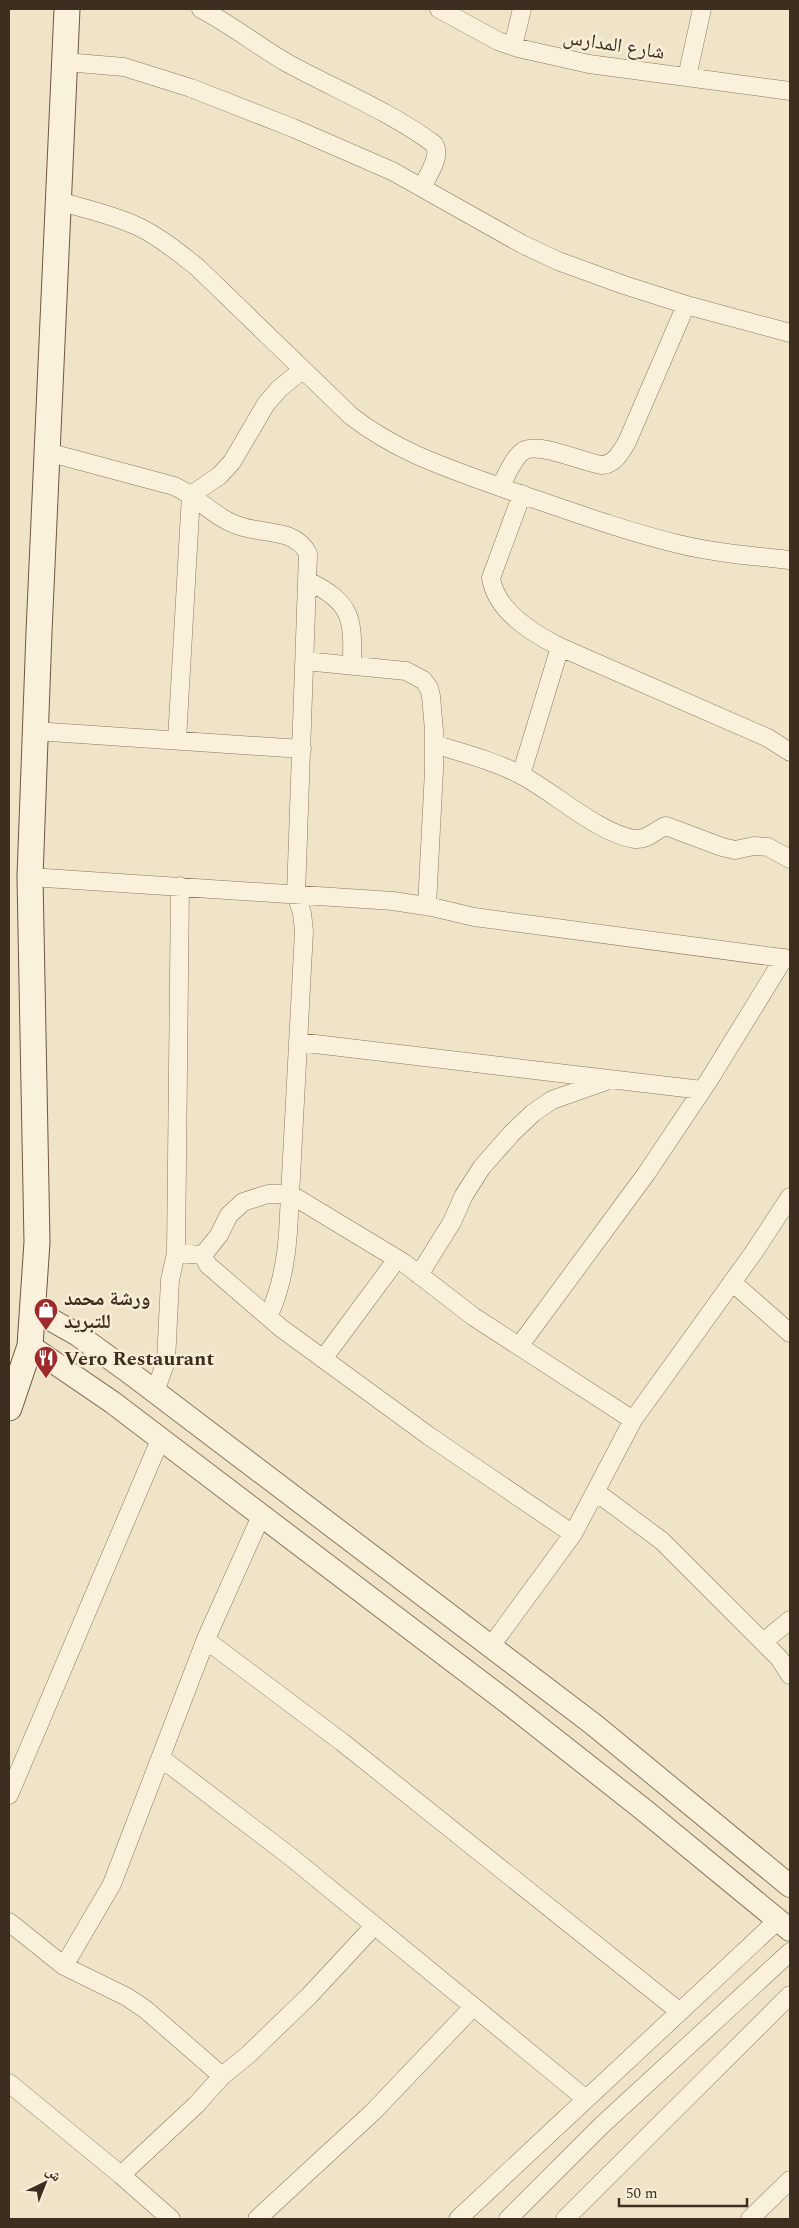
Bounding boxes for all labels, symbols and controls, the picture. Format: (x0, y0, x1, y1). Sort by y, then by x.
street label: شارع المدارس (561, 22, 667, 68)
place label: ورشة محمد للتبريد (64, 1284, 150, 1337)
shop icon: ورشة محمد للتبريد (33, 1297, 59, 1331)
place label: Vero Restaurant (64, 1344, 214, 1374)
restaurant icon: Vero Restaurant (33, 1345, 59, 1379)
north arrow (20, 2158, 70, 2208)
text: ش (41, 2161, 66, 2187)
scale bar (619, 2176, 746, 2208)
text: 50 m (626, 2182, 658, 2205)

